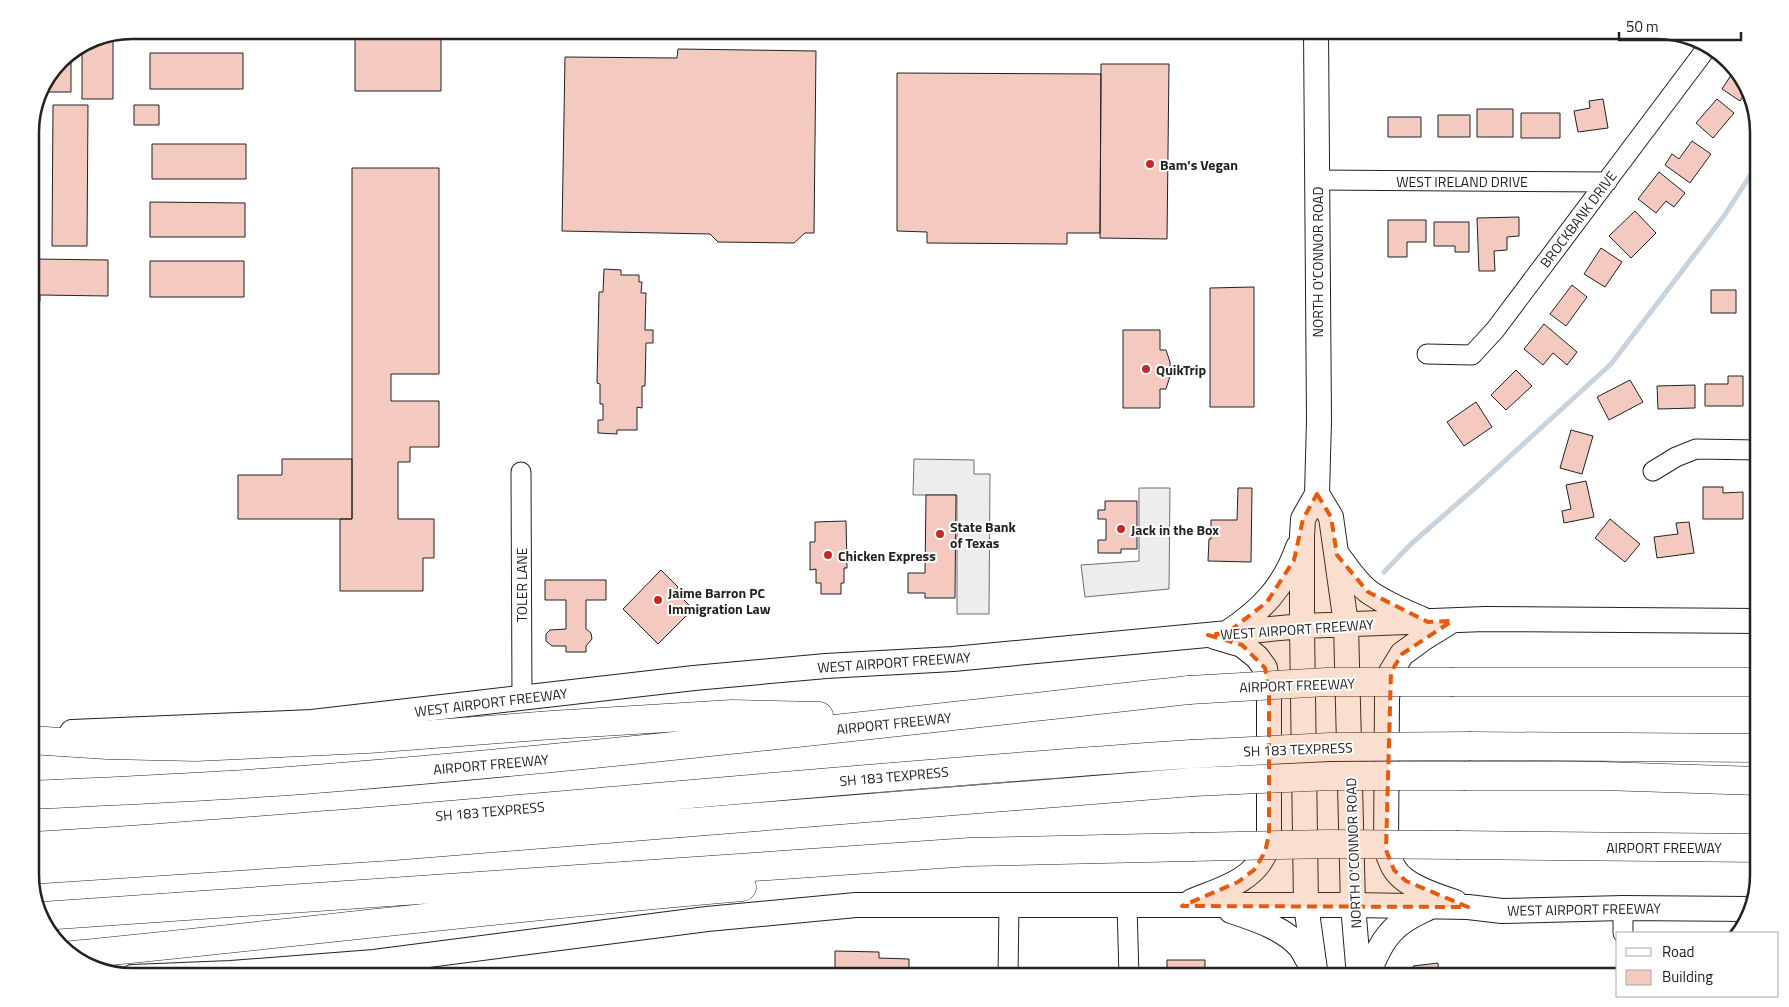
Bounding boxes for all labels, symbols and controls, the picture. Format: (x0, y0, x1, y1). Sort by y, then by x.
scale bar (1619, 10, 1742, 42)
text: 50 m (1626, 15, 1659, 38)
place label: Bam's Vegan (1160, 154, 1238, 175)
marker: Bam's Vegan (1144, 158, 1156, 170)
street label: BROCKBANK DRIVE (1535, 166, 1622, 272)
street label: WEST IRELAND DRIVE (1396, 171, 1528, 192)
street label: NORTH O'CONNOR ROAD (1307, 187, 1328, 337)
place label: QuikTrip (1156, 359, 1206, 380)
marker: QuikTrip (1140, 363, 1152, 375)
place label: State Bank of Texas (950, 516, 1017, 553)
place label: Jack in the Box (1131, 519, 1219, 540)
marker: Jack in the Box (1115, 523, 1127, 535)
marker: State Bank of Texas (934, 528, 946, 540)
place label: Chicken Express (838, 545, 936, 566)
street label: TOLER LANE (511, 547, 532, 622)
marker: Chicken Express (822, 549, 834, 561)
place label: Jaime Barron PC Immigration Law (668, 582, 771, 619)
marker: Jaime Barron PC Immigration Law (652, 594, 664, 606)
street label: WEST AIRPORT FREEWAY (1220, 613, 1375, 645)
street label: WEST AIRPORT FREEWAY (817, 646, 972, 678)
street label: AIRPORT FREEWAY (1239, 672, 1356, 698)
street label: WEST AIRPORT FREEWAY (413, 682, 569, 722)
street label: AIRPORT FREEWAY (835, 706, 953, 739)
street label: SH 183 TEXPRESS (1243, 737, 1353, 761)
street label: AIRPORT FREEWAY (432, 748, 550, 780)
street label: SH 183 TEXPRESS (839, 761, 949, 791)
street label: NORTH O'CONNOR ROAD (1340, 777, 1366, 929)
street label: SH 183 TEXPRESS (435, 796, 545, 826)
street label: AIRPORT FREEWAY (1606, 837, 1722, 858)
street label: WEST AIRPORT FREEWAY (1507, 897, 1662, 921)
legend (1616, 932, 1779, 997)
text: Road (1662, 940, 1694, 963)
text: Building (1662, 965, 1713, 988)

